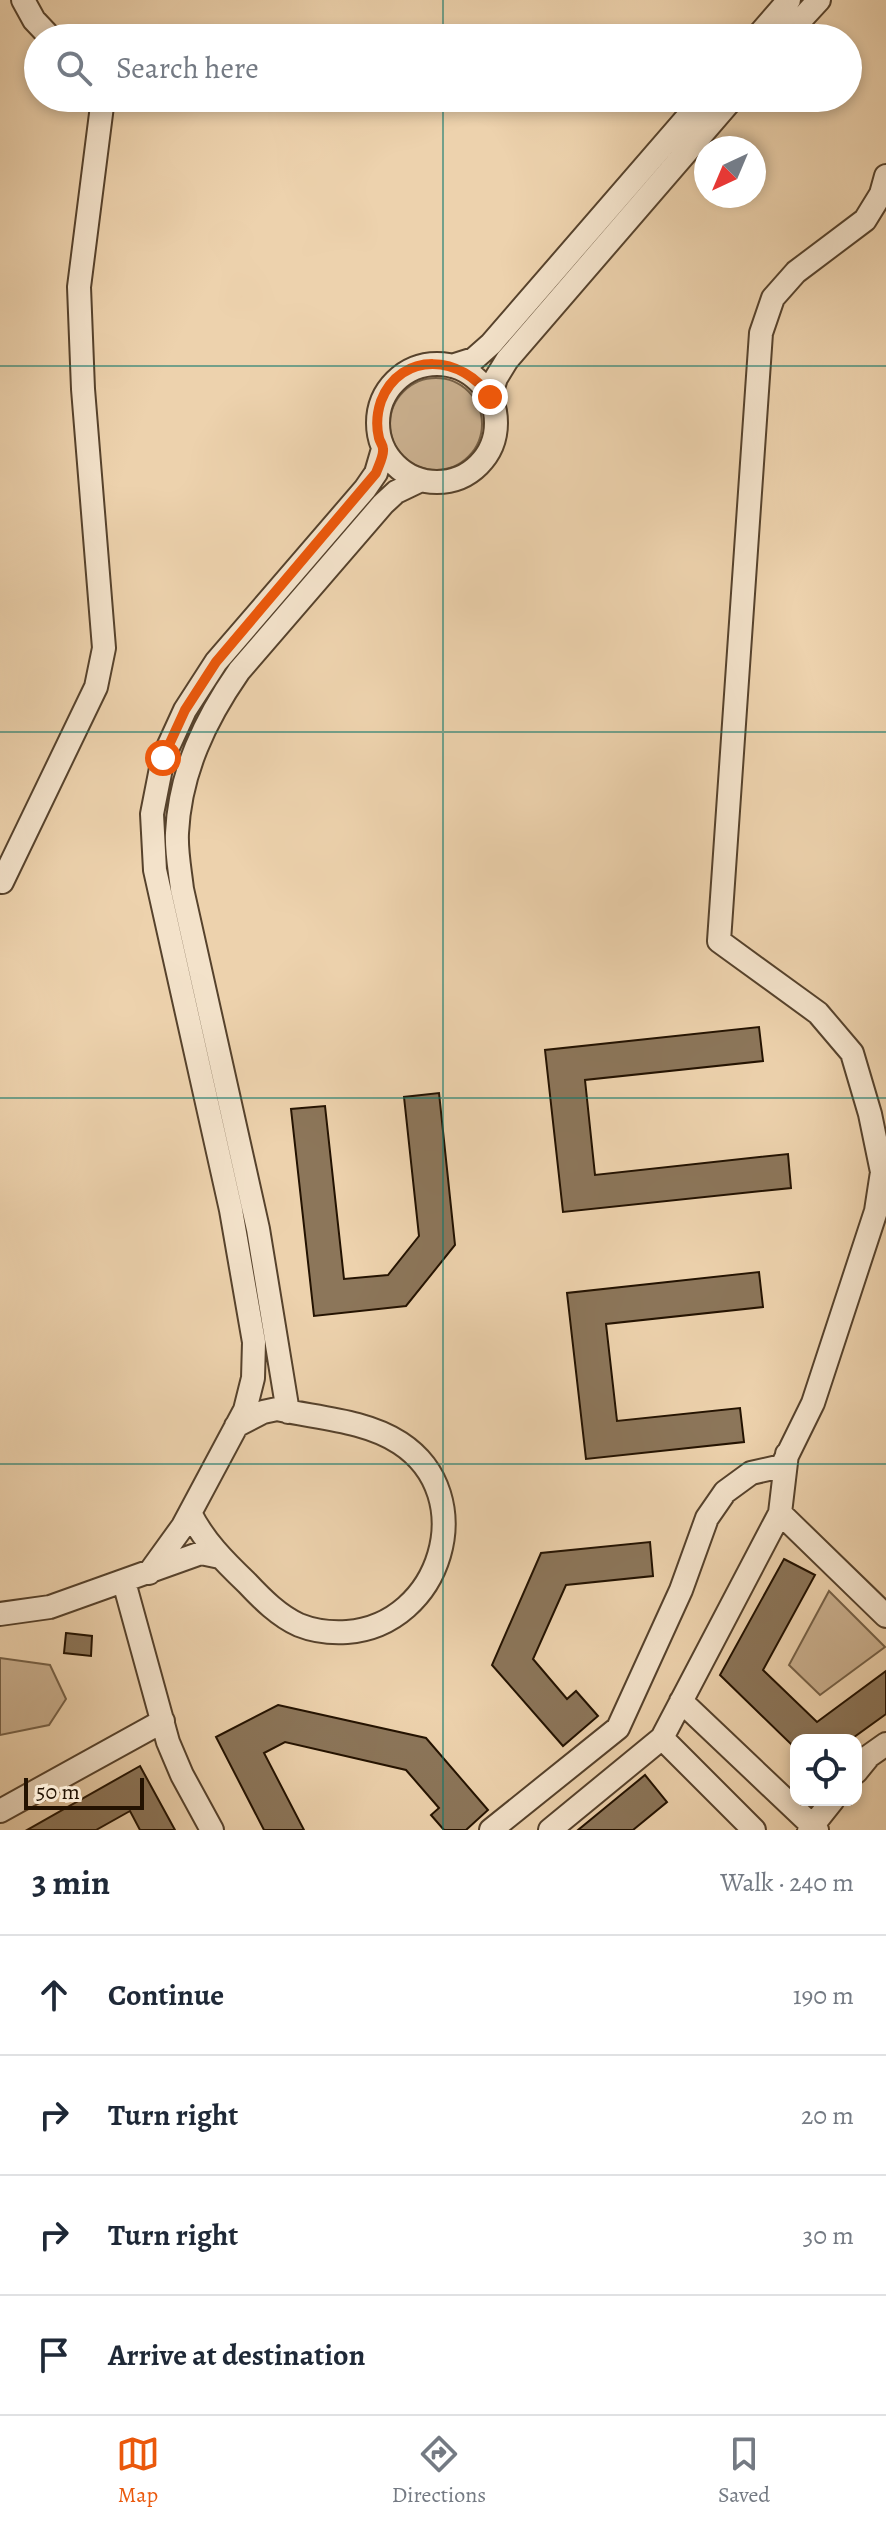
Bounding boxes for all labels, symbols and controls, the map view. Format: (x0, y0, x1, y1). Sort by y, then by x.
search box (24, 24, 862, 112)
icon: search (52, 46, 96, 90)
text: Search here (116, 48, 259, 88)
north arrow (694, 136, 766, 208)
route end (472, 379, 508, 415)
route start (145, 740, 181, 776)
map controls (790, 1734, 862, 1806)
button: locate (790, 1734, 862, 1806)
scale bar (24, 1774, 144, 1810)
text: 50 m (36, 1777, 80, 1807)
text: 3 min (32, 1859, 110, 1906)
text: Walk · 240 m (720, 1865, 854, 1900)
icon: ahead (32, 1973, 76, 2017)
text: Continue (108, 1975, 224, 2015)
text: 190 m (793, 1978, 854, 2013)
icon: right (32, 2093, 76, 2137)
text: Turn right (108, 2095, 238, 2135)
text: 20 m (801, 2098, 854, 2133)
icon: right (32, 2213, 76, 2257)
text: Turn right (108, 2215, 238, 2255)
text: 30 m (803, 2218, 854, 2253)
icon: arrive (32, 2333, 76, 2377)
text: Arrive at destination (108, 2335, 365, 2375)
tab: Map (116, 2432, 160, 2510)
tab: Directions (392, 2432, 486, 2510)
tab: Saved (718, 2432, 770, 2510)

